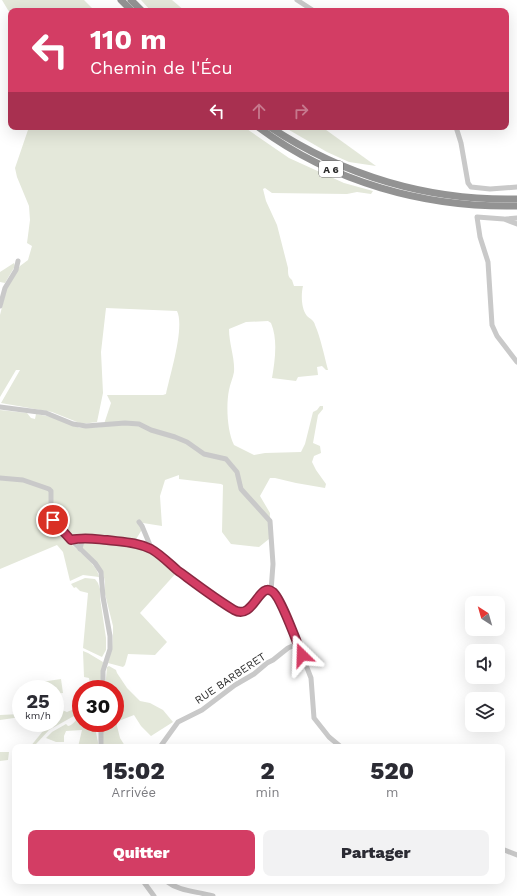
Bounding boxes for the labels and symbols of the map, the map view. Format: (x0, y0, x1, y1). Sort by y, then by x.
road number: A 6 (319, 161, 343, 177)
pin (36, 503, 70, 537)
north arrow (465, 596, 505, 636)
position arrow (281, 634, 323, 676)
street label: RUE BARBERET (192, 650, 268, 707)
speed limit sign: 30 (72, 680, 124, 732)

